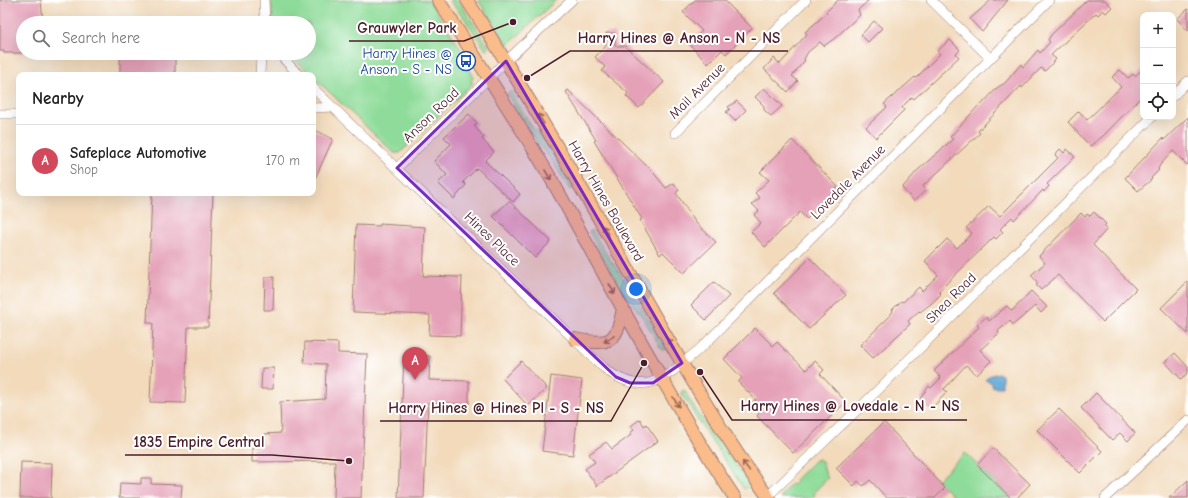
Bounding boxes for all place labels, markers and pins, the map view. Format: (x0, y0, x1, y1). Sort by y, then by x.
callout: Grauwyler Park (349, 14, 464, 41)
callout: Harry Hines @ Anson - N - NS (570, 24, 788, 51)
place label: Harry Hines @ Anson - S - NS (361, 45, 452, 78)
bus stop icon: Harry Hines @ Anson - S - NS (455, 50, 477, 72)
pin: A (402, 347, 428, 380)
callout: Harry Hines @ Lovedale - N - NS (732, 393, 967, 420)
callout: Harry Hines @ Hines Pl - S - NS (380, 394, 611, 421)
callout: 1835 Empire Central (125, 428, 272, 455)

